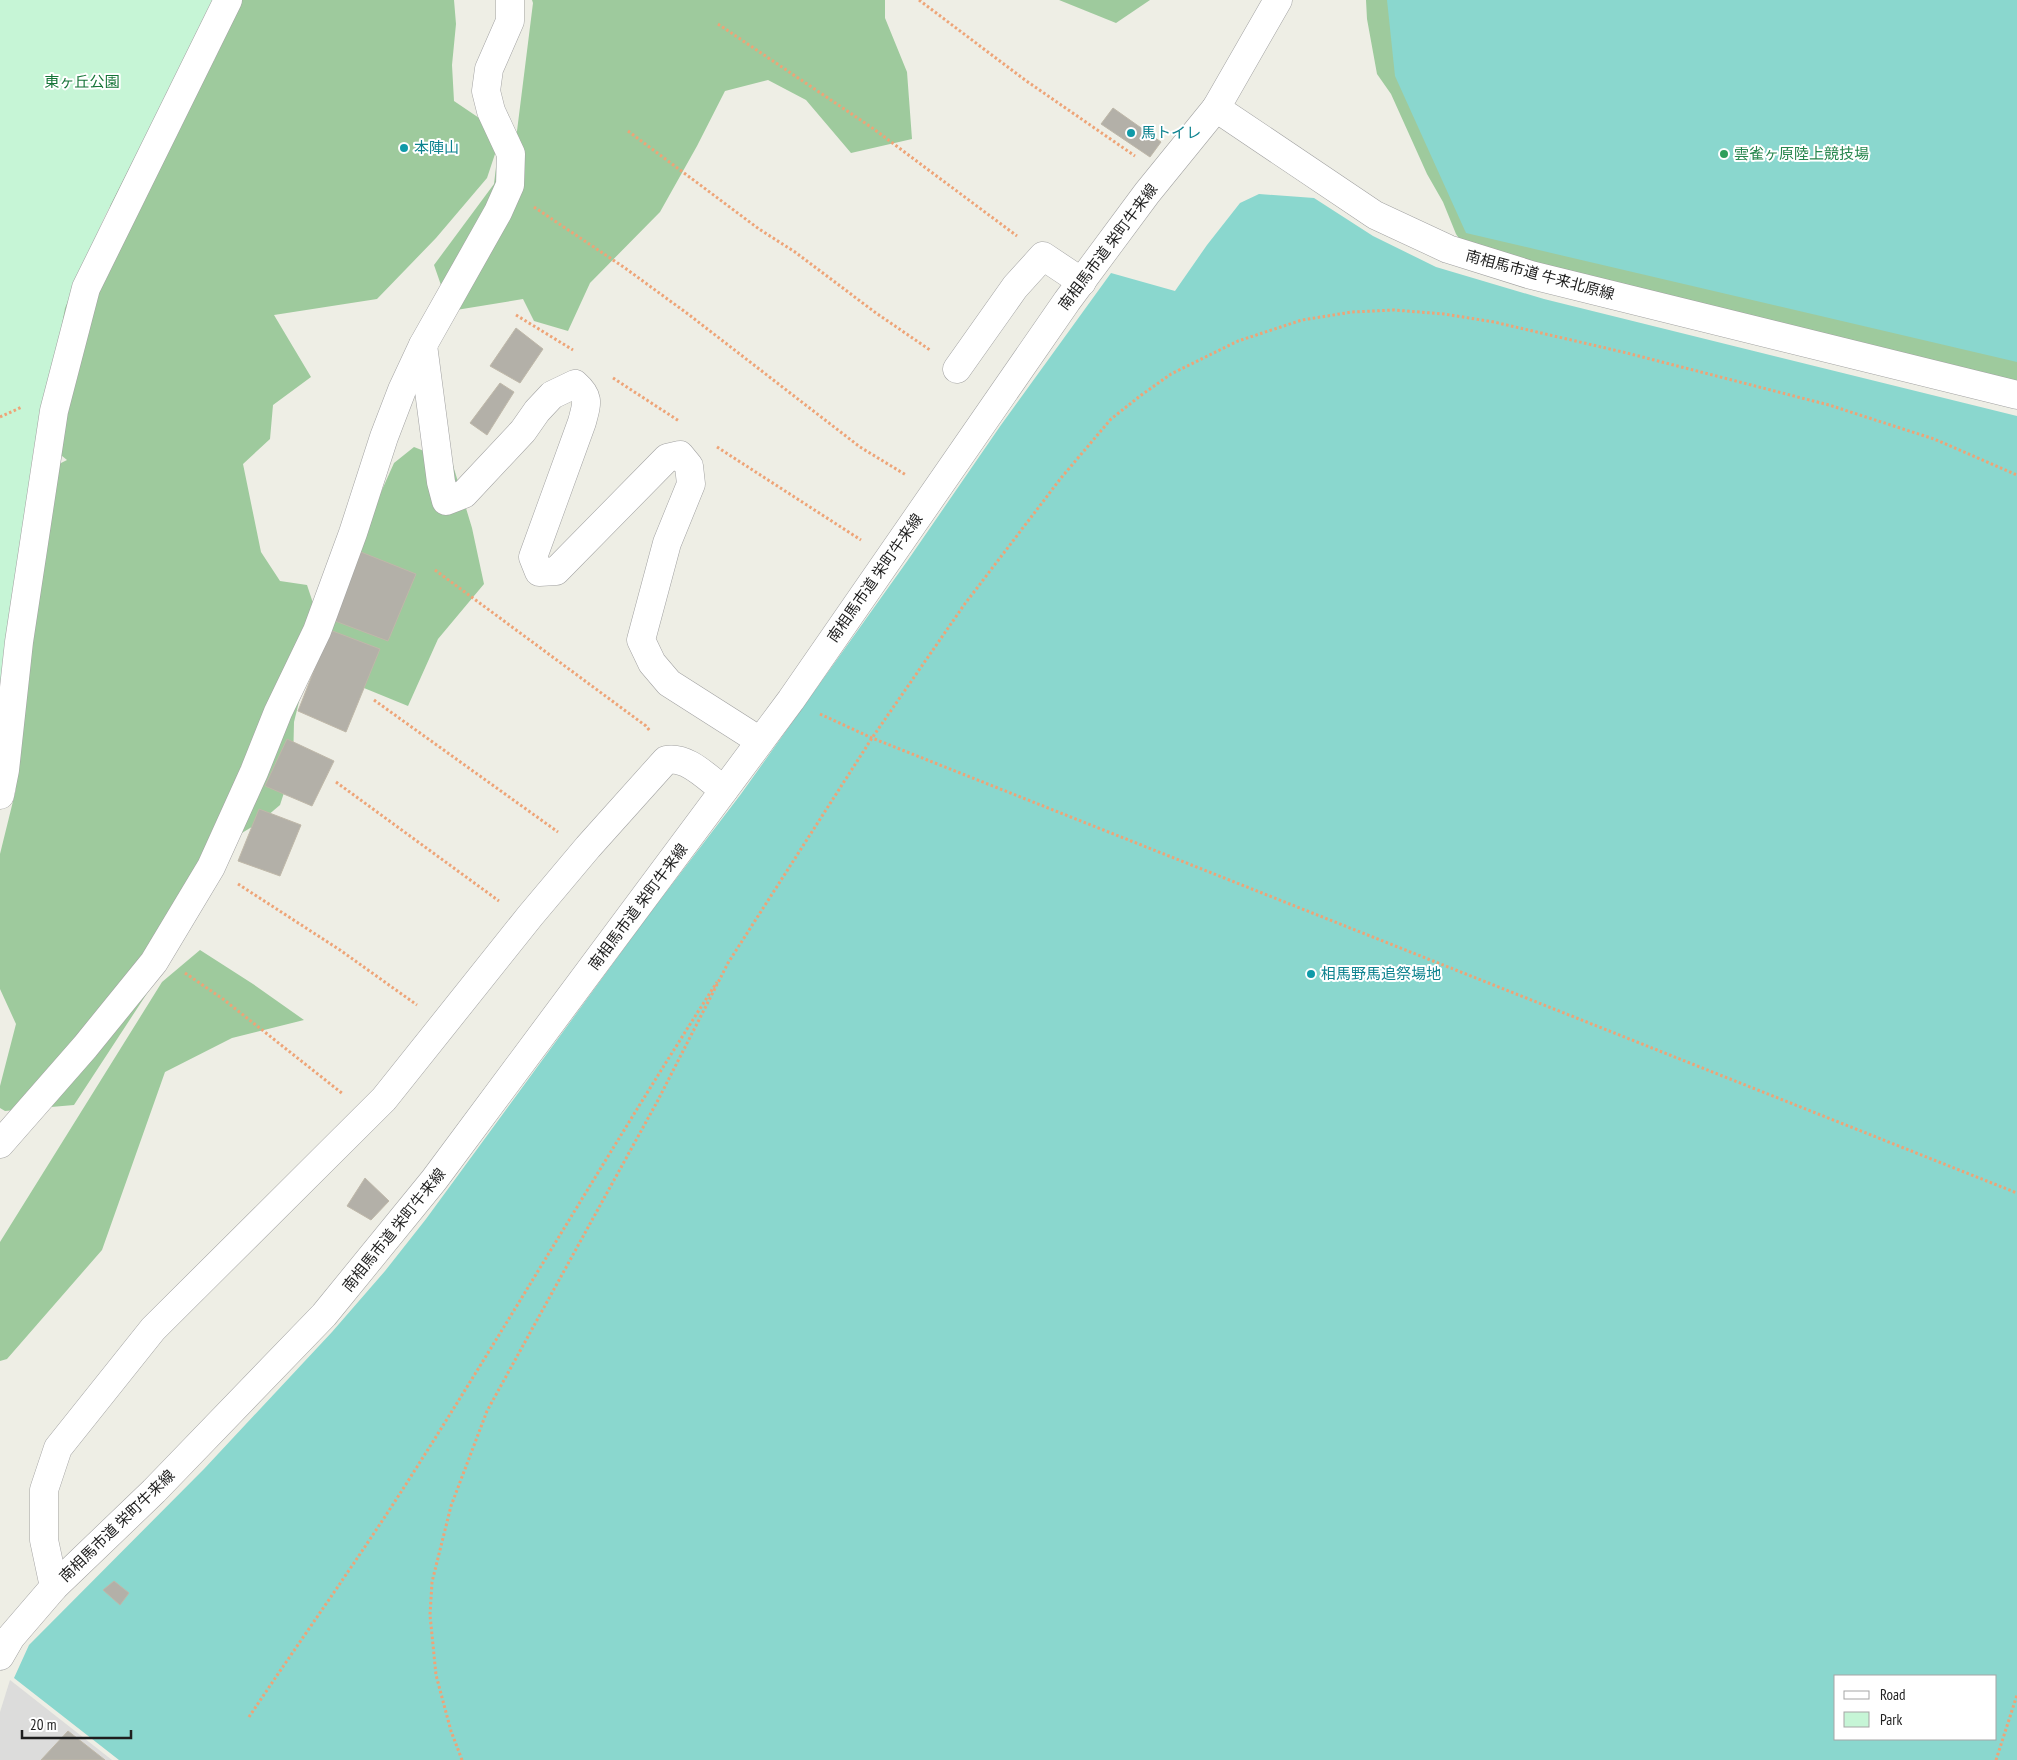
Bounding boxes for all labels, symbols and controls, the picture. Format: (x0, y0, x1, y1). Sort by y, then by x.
park label: 東ヶ丘公園 (44, 72, 120, 91)
place label: 馬トイレ (1141, 123, 1201, 142)
marker: 馬トイレ (1125, 127, 1137, 139)
place label: 本陣山 (414, 138, 459, 157)
marker: 本陣山 (398, 142, 410, 154)
place label: 雲雀ヶ原陸上競技場 (1734, 144, 1869, 163)
marker: 雲雀ヶ原陸上競技場 (1718, 148, 1730, 160)
street label: 南相馬市道 栄町牛来線 (1054, 180, 1161, 314)
street label: 南相馬市道 牛来北原線 (1464, 246, 1617, 304)
street label: 南相馬市道 栄町牛来線 (823, 510, 926, 646)
street label: 南相馬市道 栄町牛来線 (584, 840, 691, 974)
place label: 相馬野馬追祭場地 (1321, 964, 1441, 983)
marker: 相馬野馬追祭場地 (1305, 968, 1317, 980)
street label: 南相馬市道 栄町牛来線 (338, 1164, 449, 1295)
street label: 南相馬市道 栄町牛来線 (55, 1466, 178, 1586)
legend (1834, 1675, 1997, 1740)
text: Road (1880, 1685, 1906, 1704)
scale bar (22, 1708, 131, 1740)
text: Park (1880, 1710, 1902, 1729)
text: 20 m (30, 1715, 56, 1734)

